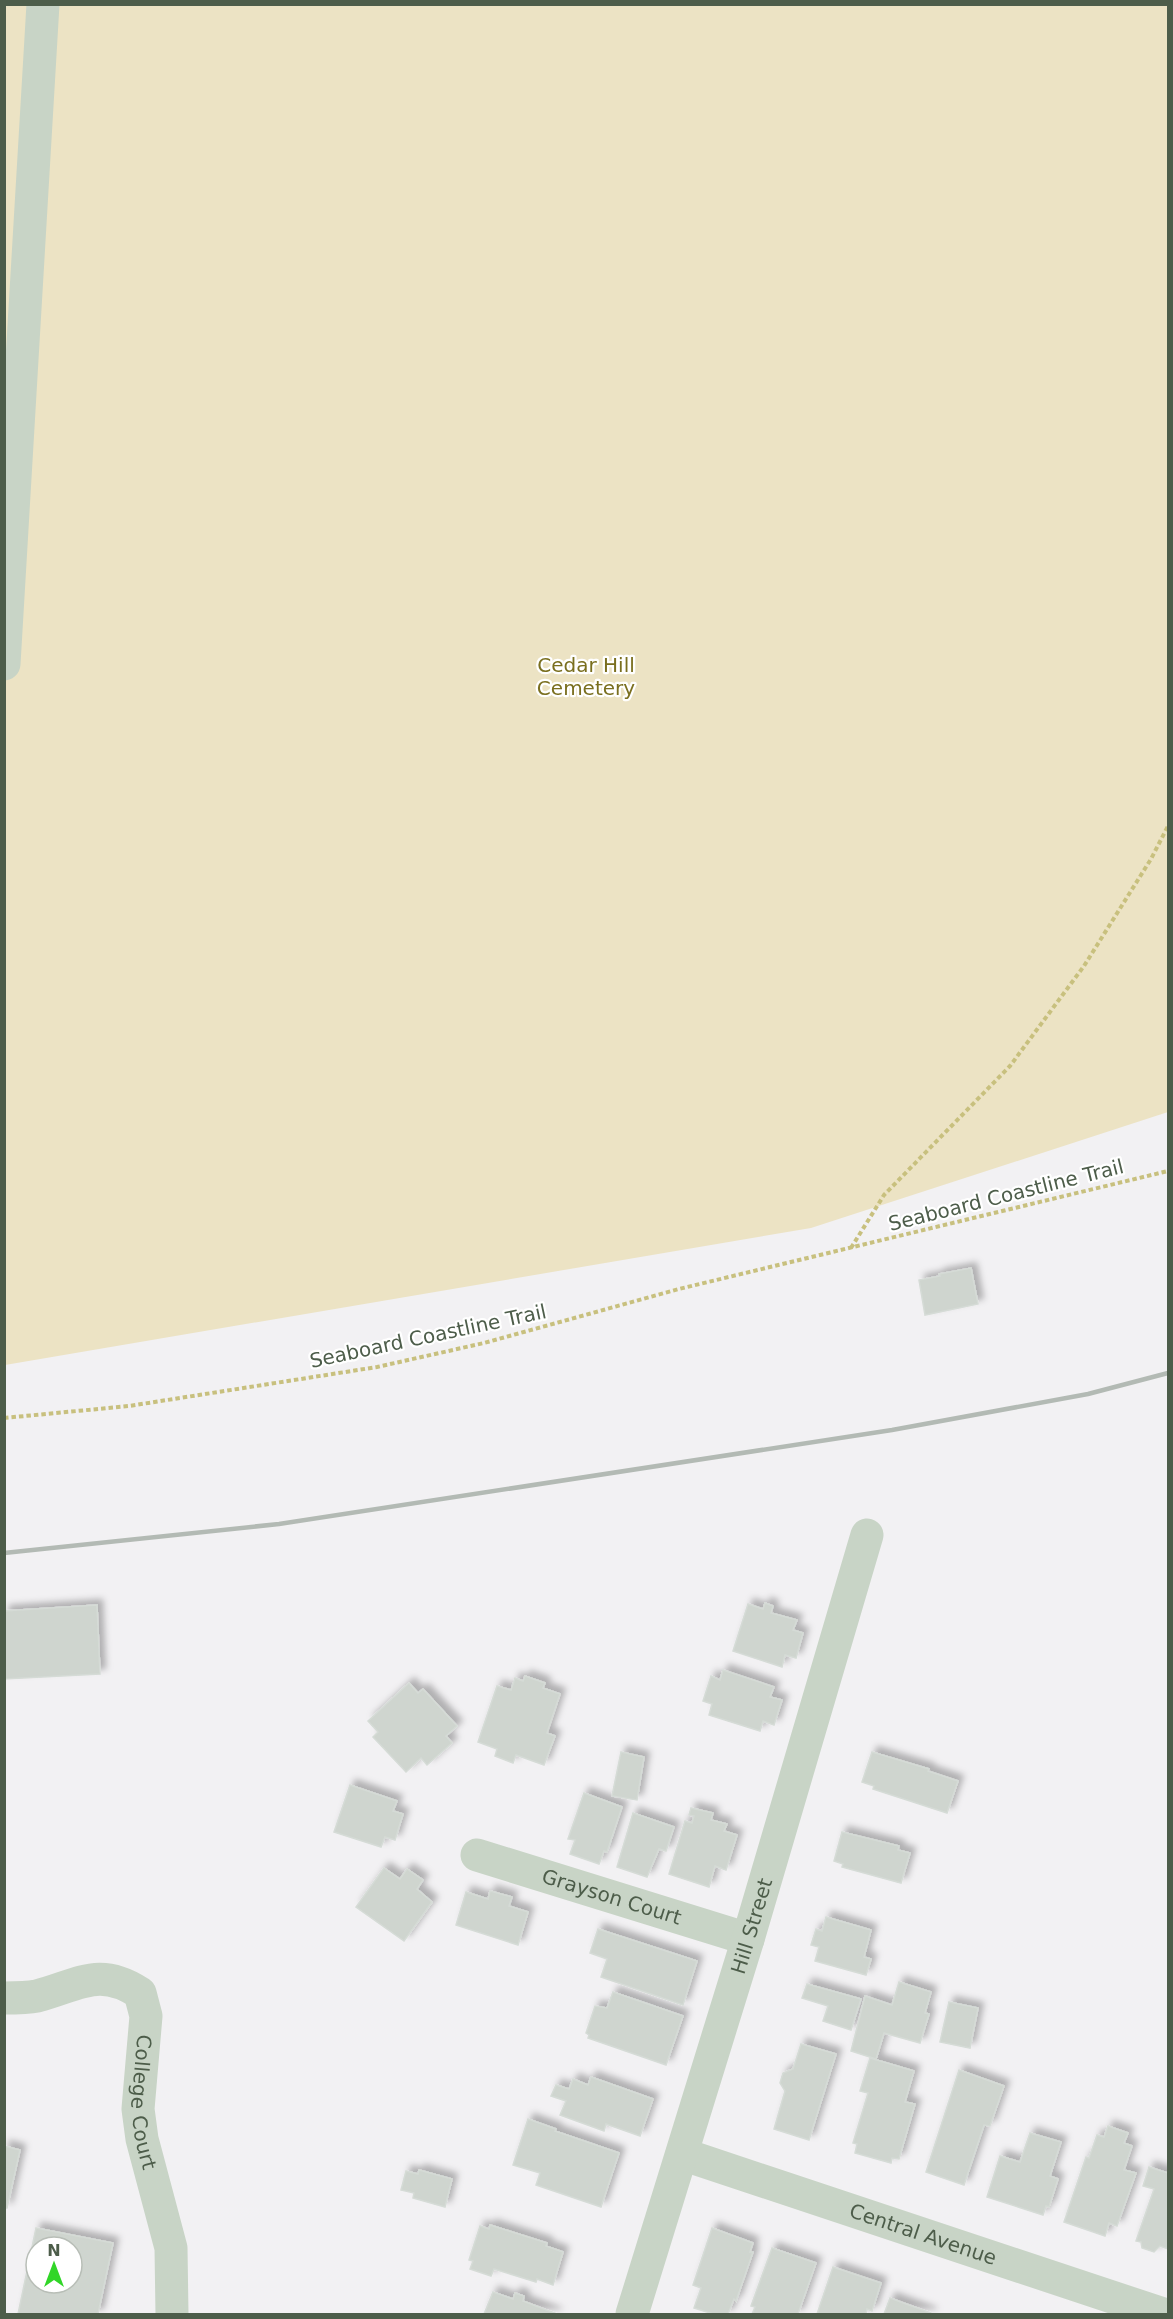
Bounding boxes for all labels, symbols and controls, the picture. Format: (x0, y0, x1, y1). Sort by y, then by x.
park label: Cedar Hill Cemetery (537, 653, 635, 700)
street label: Seaboard Coastline Trail (886, 1154, 1126, 1236)
street label: Seaboard Coastline Trail (307, 1299, 549, 1373)
street label: Grayson Court (539, 1864, 684, 1930)
street label: Hill Street (726, 1875, 777, 1977)
street label: College Court (126, 2034, 162, 2172)
street label: Central Avenue (846, 2199, 1000, 2270)
north arrow (24, 2235, 84, 2295)
text: N (47, 2241, 61, 2260)

